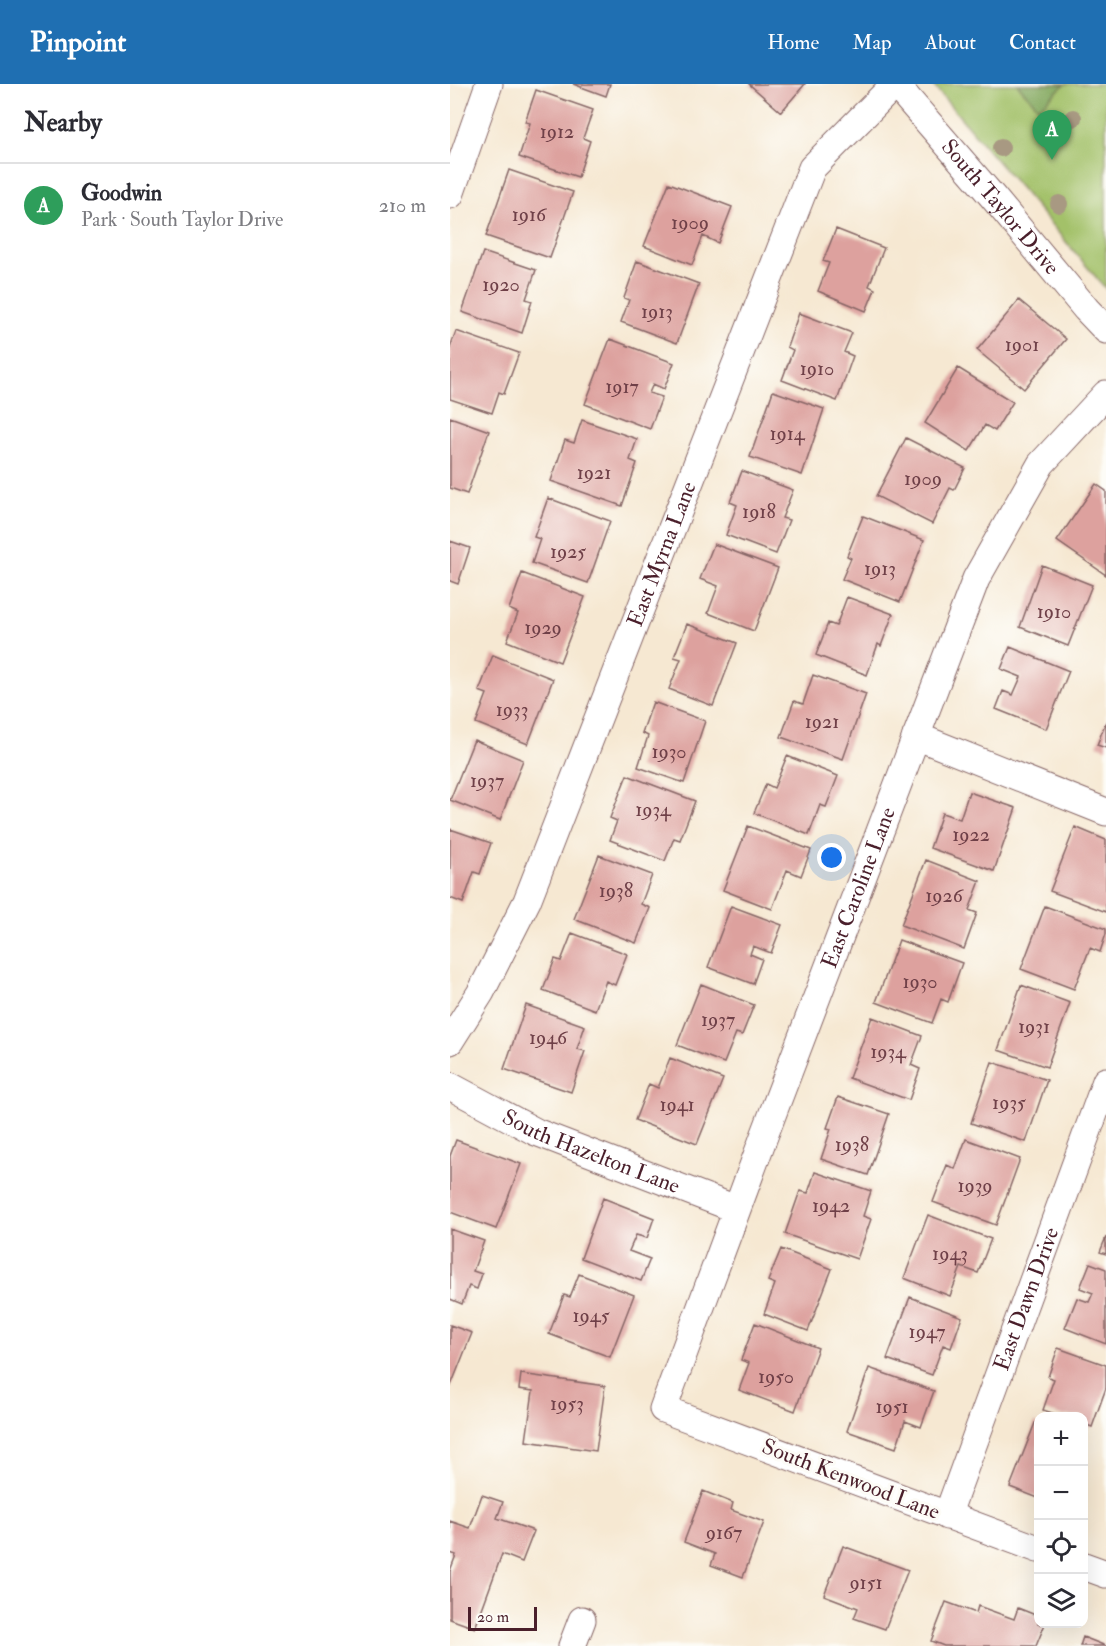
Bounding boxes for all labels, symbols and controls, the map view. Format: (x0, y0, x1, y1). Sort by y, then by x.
text: Pinpoint (30, 25, 126, 60)
text: Home (767, 29, 819, 56)
text: Map (852, 29, 892, 56)
text: About (925, 29, 976, 56)
text: Contact (1009, 29, 1076, 56)
text: Nearby (24, 107, 102, 139)
pin: A (1032, 110, 1072, 160)
house number: 1912 (540, 119, 574, 144)
street label: South Taylor Drive (935, 133, 1066, 281)
text: Goodwin (81, 179, 162, 207)
text: A (37, 193, 50, 218)
text: 210 m (379, 193, 426, 218)
house number: 1916 (512, 202, 547, 227)
text: Park · South Taylor Drive (81, 207, 283, 232)
house number: 1909 (671, 210, 709, 235)
house number: 1920 (482, 272, 520, 297)
house number: 1913 (641, 299, 673, 324)
house number: 1901 (1005, 332, 1039, 357)
house number: 1910 (800, 356, 834, 381)
house number: 1917 (605, 374, 639, 399)
house number: 1914 (769, 421, 806, 446)
house number: 1921 (577, 460, 611, 485)
house number: 1909 (904, 466, 942, 491)
street label: East Myrna Lane (621, 478, 703, 631)
house number: 1918 (742, 499, 776, 524)
house number: 1925 (550, 539, 586, 564)
house number: 1913 (864, 556, 896, 581)
house number: 1910 (1037, 599, 1071, 624)
house number: 1929 (524, 615, 562, 640)
house number: 1933 (496, 697, 528, 722)
house number: 1921 (805, 709, 839, 734)
house number: 1930 (651, 739, 687, 764)
house number: 1937 (470, 768, 504, 793)
house number: 1934 (635, 797, 672, 822)
street label: East Caroline Lane (815, 803, 902, 972)
house number: 1922 (952, 822, 990, 847)
your location (817, 843, 846, 872)
house number: 1938 (599, 878, 633, 903)
house number: 1926 (925, 883, 964, 908)
house number: 1930 (902, 969, 938, 994)
house number: 1937 (701, 1007, 735, 1032)
house number: 1931 (1018, 1014, 1050, 1039)
house number: 1946 (529, 1025, 568, 1050)
house number: 1934 (870, 1039, 907, 1064)
house number: 1935 (992, 1090, 1026, 1115)
house number: 1941 (659, 1092, 695, 1117)
street label: South Hazelton Lane (498, 1103, 684, 1200)
house number: 1938 (835, 1132, 869, 1157)
house number: 1939 (957, 1173, 993, 1198)
house number: 1942 (812, 1193, 850, 1218)
street label: East Dawn Drive (987, 1223, 1065, 1375)
house number: 1943 (932, 1241, 968, 1266)
house number: 1945 (573, 1303, 610, 1328)
house number: 1947 (909, 1319, 945, 1344)
house number: 1950 (758, 1364, 794, 1389)
house number: 1953 (550, 1391, 584, 1416)
house number: 1951 (875, 1394, 909, 1419)
map controls (1034, 1412, 1088, 1628)
button: + (1034, 1412, 1088, 1466)
street label: South Kenwood Lane (758, 1432, 944, 1526)
button: − (1034, 1466, 1088, 1520)
house number: 9167 (704, 1520, 742, 1545)
button: locate (1034, 1520, 1088, 1574)
house number: 9151 (847, 1570, 883, 1595)
button: layers (1034, 1574, 1088, 1628)
scale bar (468, 1604, 537, 1632)
text: 20 m (477, 1607, 509, 1627)

